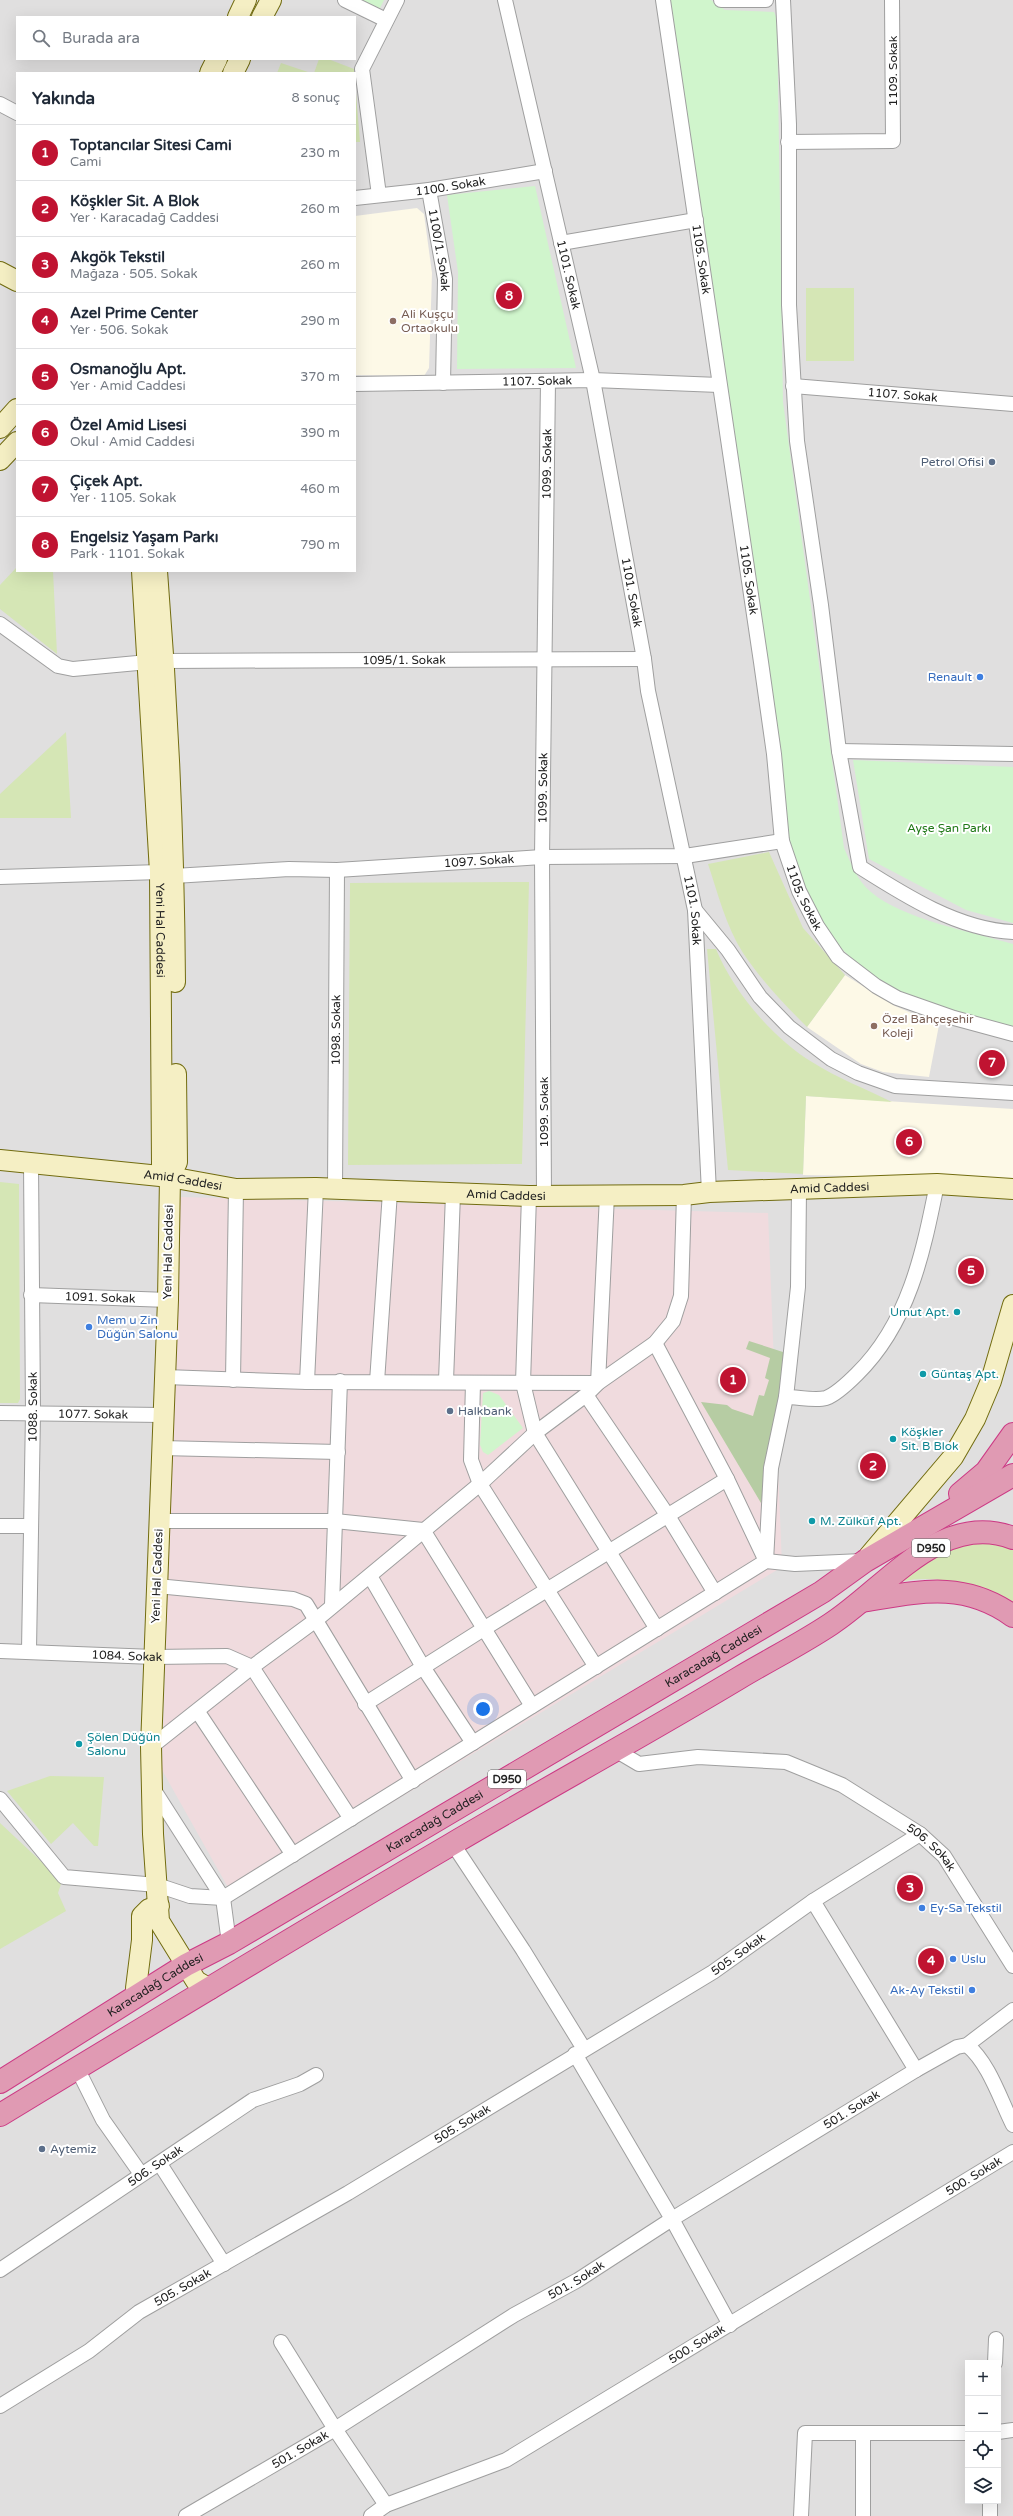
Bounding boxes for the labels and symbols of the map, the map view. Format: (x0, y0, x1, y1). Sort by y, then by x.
street label: 1109. Sokak (886, 35, 900, 106)
street label: 1100. Sokak (414, 174, 487, 198)
street label: 1100/1. Sokak (425, 208, 452, 292)
street label: 1105. Sokak (689, 223, 714, 296)
street label: 1101. Sokak (554, 239, 584, 311)
pin: 8 (496, 281, 522, 311)
place label: Ali Kuşçu Ortaokulu (401, 307, 458, 335)
marker: Ali Kuşçu Ortaokulu (388, 316, 398, 326)
street label: 1107. Sokak (502, 373, 573, 389)
street label: 1107. Sokak (867, 385, 939, 405)
street label: 1099. Sokak (540, 428, 554, 500)
place label: Petrol Ofisi (921, 455, 984, 469)
marker: Petrol Ofisi (987, 457, 997, 467)
street label: 1105. Sokak (737, 544, 761, 616)
street label: 1101. Sokak (619, 556, 645, 629)
street label: 1095/1. Sokak (362, 653, 446, 667)
place label: Renault (928, 670, 972, 684)
marker: Renault (975, 672, 985, 682)
street label: 1099. Sokak (535, 752, 550, 824)
park label: Ayşe Şan Parkı (907, 821, 991, 835)
street label: 1097. Sokak (443, 852, 515, 870)
street label: 1105. Sokak (783, 863, 825, 933)
street label: 1101. Sokak (681, 874, 704, 946)
street label: Yeni Hal Caddesi (153, 883, 168, 978)
street label: 1098. Sokak (329, 994, 343, 1065)
place label: Özel Bahçeşehir Koleji (882, 1012, 974, 1040)
marker: Özel Bahçeşehir Koleji (869, 1021, 879, 1031)
pin: 7 (979, 1048, 1005, 1078)
street label: 1099. Sokak (537, 1076, 551, 1147)
pin: 6 (896, 1127, 922, 1157)
street label: Amid Caddesi (143, 1167, 223, 1193)
street label: Amid Caddesi (790, 1179, 870, 1196)
street label: Amid Caddesi (466, 1187, 546, 1203)
street label: Yeni Hal Caddesi (160, 1205, 176, 1299)
pin: 5 (958, 1256, 984, 1286)
street label: 1091. Sokak (64, 1289, 136, 1306)
place label: Umut Apt. (890, 1305, 949, 1319)
marker: Umut Apt. (952, 1307, 962, 1317)
place label: Mem u Zin Düğün Salonu (97, 1313, 178, 1341)
marker: Mem u Zin Düğün Salonu (84, 1322, 94, 1332)
pin: 1 (720, 1365, 746, 1395)
place label: Güntaş Apt. (931, 1367, 999, 1381)
marker: Güntaş Apt. (918, 1369, 928, 1379)
street label: 1088. Sokak (26, 1371, 40, 1443)
place label: Halkbank (458, 1404, 512, 1418)
marker: Halkbank (445, 1406, 455, 1416)
street label: 1077. Sokak (58, 1407, 129, 1422)
place label: Köşkler Sit. B Blok (901, 1425, 959, 1453)
marker: Köşkler Sit. B Blok (888, 1434, 898, 1444)
pin: 2 (860, 1451, 886, 1481)
place label: M. Zülküf Apt. (820, 1514, 901, 1528)
marker: M. Zülküf Apt. (807, 1516, 817, 1526)
street label: Yeni Hal Caddesi (148, 1528, 166, 1624)
road number: D950 (912, 1539, 950, 1557)
street label: Karacadağ Caddesi (662, 1622, 764, 1690)
street label: 1084. Sokak (91, 1648, 163, 1664)
your location (473, 1699, 493, 1719)
place label: Şölen Düğün Salonu (87, 1730, 160, 1758)
marker: Şölen Düğün Salonu (74, 1739, 84, 1749)
road number: D950 (488, 1770, 526, 1788)
street label: Karacadağ Caddesi (384, 1787, 486, 1855)
street label: 506. Sokak (904, 1820, 959, 1874)
pin: 3 (897, 1873, 923, 1903)
place label: Ey-Sa Tekstil (930, 1901, 1002, 1915)
marker: Ey-Sa Tekstil (917, 1903, 927, 1913)
street label: 505. Sokak (708, 1930, 768, 1978)
pin: 4 (918, 1946, 944, 1976)
street label: Karacadağ Caddesi (105, 1950, 206, 2020)
place label: Uslu (961, 1952, 986, 1966)
marker: Uslu (948, 1954, 958, 1964)
place label: Ak-Ay Tekstil (890, 1983, 964, 1997)
marker: Ak-Ay Tekstil (967, 1985, 977, 1995)
street label: 501. Sokak (821, 2087, 882, 2132)
street label: 505. Sokak (432, 2101, 493, 2146)
place label: Aytemiz (50, 2142, 97, 2156)
street label: 506. Sokak (125, 2142, 186, 2189)
marker: Aytemiz (37, 2144, 47, 2154)
street label: 500. Sokak (943, 2153, 1005, 2198)
street label: 501. Sokak (545, 2258, 607, 2302)
street label: 505. Sokak (152, 2265, 214, 2309)
street label: 500. Sokak (666, 2321, 728, 2367)
street label: 501. Sokak (269, 2427, 331, 2471)

